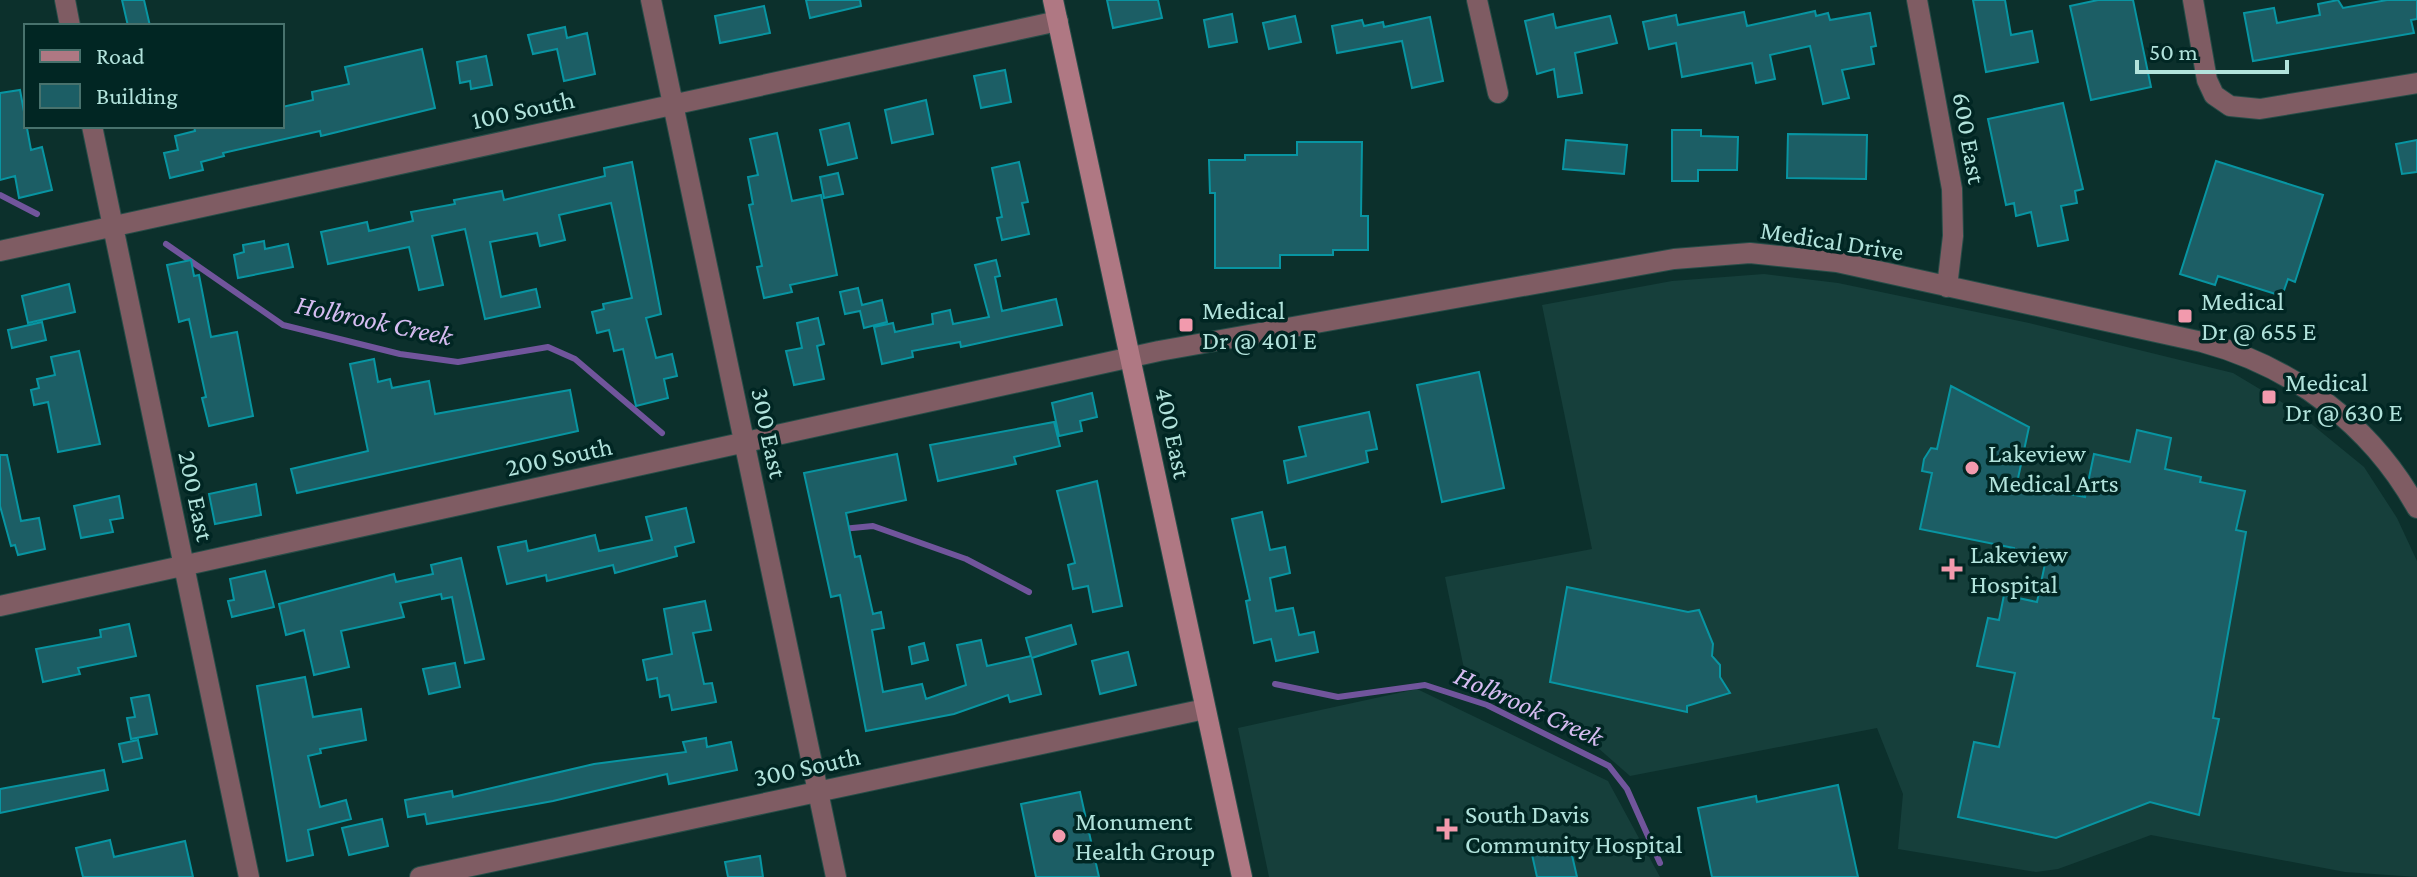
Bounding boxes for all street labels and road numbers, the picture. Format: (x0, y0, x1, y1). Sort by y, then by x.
street label: 100 South (469, 85, 577, 135)
street label: 600 East (1947, 90, 1991, 186)
street label: Medical Drive (1758, 215, 1906, 267)
street label: 300 East (745, 385, 793, 481)
street label: 400 East (1149, 385, 1197, 482)
street label: 200 South (503, 432, 615, 482)
street label: 200 East (172, 448, 220, 544)
street label: 300 South (751, 742, 863, 792)

